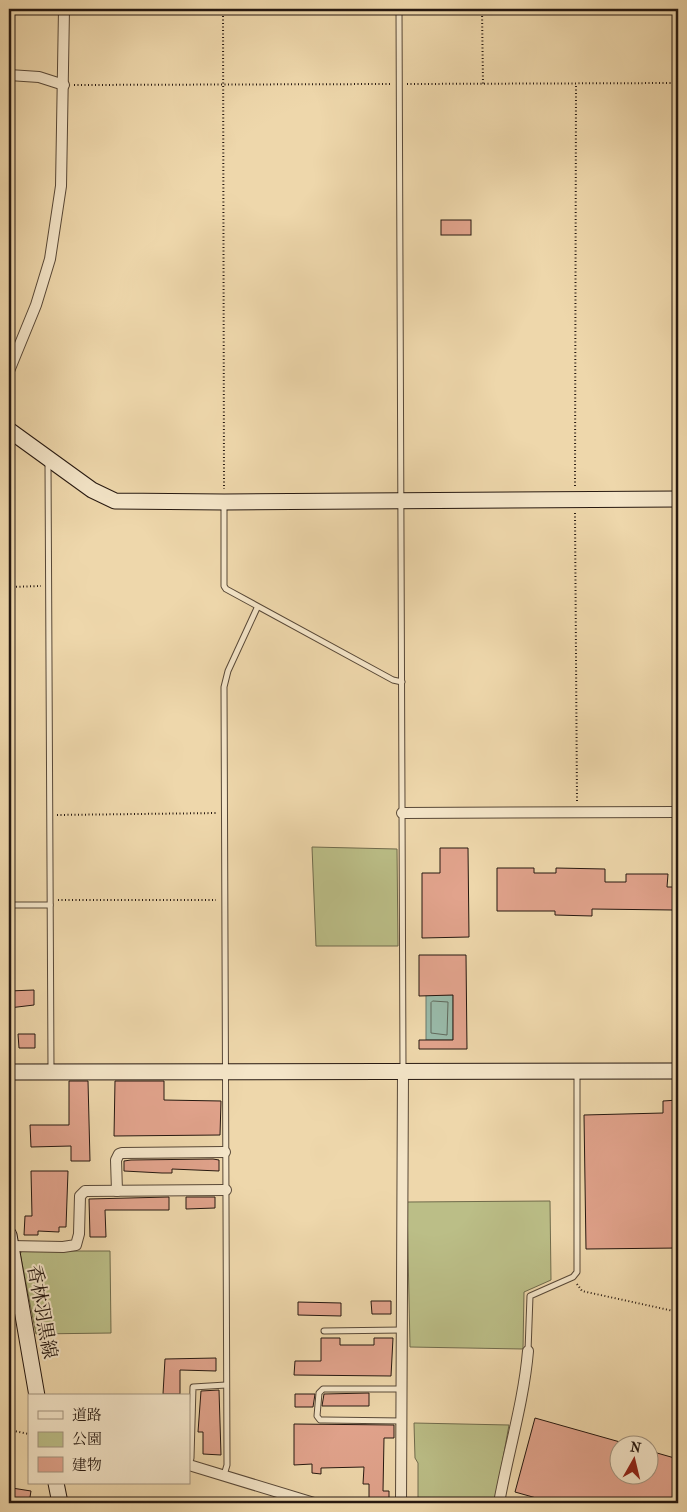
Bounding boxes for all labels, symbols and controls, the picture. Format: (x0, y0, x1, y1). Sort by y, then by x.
street label: 香林羽黒線 (23, 1263, 61, 1361)
legend (28, 1394, 190, 1484)
text: 道路 (72, 1406, 102, 1424)
text: 公園 (72, 1430, 102, 1448)
north arrow (610, 1434, 660, 1484)
text: N (629, 1438, 643, 1457)
text: 建物 (72, 1456, 102, 1474)

